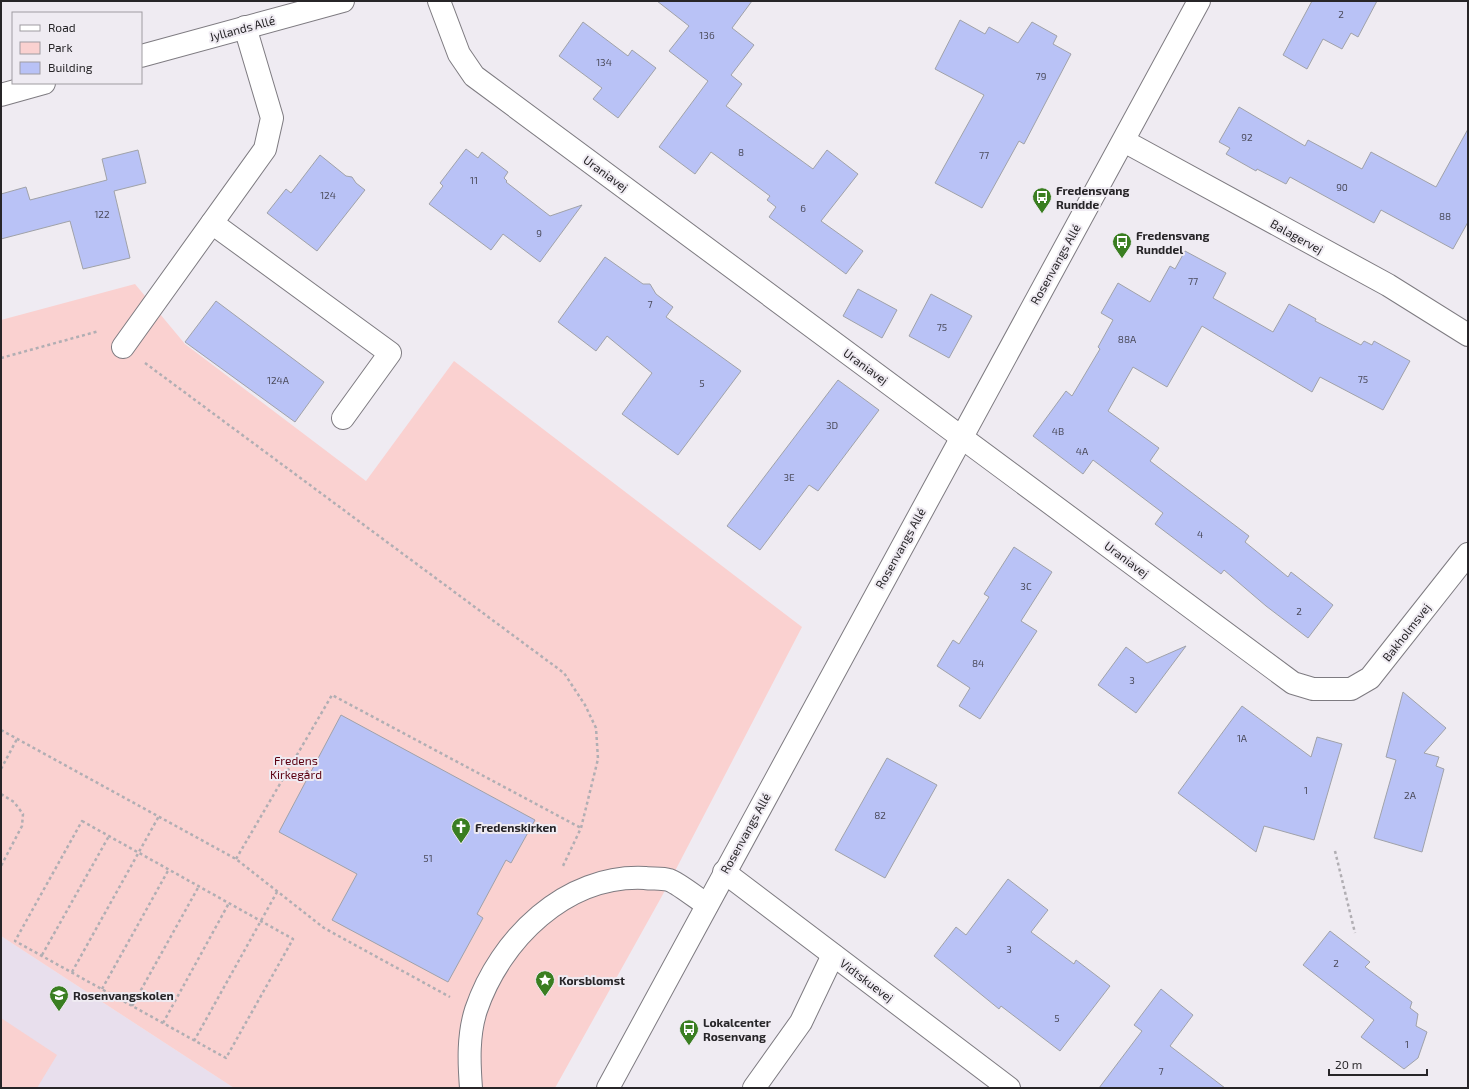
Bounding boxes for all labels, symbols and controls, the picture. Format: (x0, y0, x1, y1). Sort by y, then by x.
house number: 2 (1338, 8, 1344, 20)
legend (12, 12, 142, 84)
street label: Jyllands Allé (208, 13, 276, 43)
text: Road (48, 20, 76, 34)
house number: 136 (699, 29, 715, 41)
text: Park (48, 40, 73, 54)
house number: 134 (596, 56, 612, 68)
text: Building (48, 60, 93, 74)
house number: 79 (1036, 70, 1047, 82)
house number: 92 (1241, 131, 1253, 143)
house number: 8 (738, 146, 744, 158)
house number: 77 (979, 149, 989, 161)
street label: Uraniavej (580, 152, 631, 195)
house number: 11 (470, 174, 478, 186)
house number: 90 (1336, 181, 1348, 193)
place label: Fredensvang Rundde (1056, 183, 1130, 211)
bus stop icon: Fredensvang Rundde (1031, 186, 1053, 214)
house number: 124 (320, 189, 336, 201)
house number: 6 (800, 202, 806, 214)
house number: 122 (94, 208, 110, 220)
house number: 88 (1439, 210, 1451, 222)
street label: Balagervej (1268, 216, 1326, 257)
street label: Rosenvangs Allé (1027, 221, 1083, 307)
house number: 9 (536, 227, 542, 239)
place label: Fredensvang Runddel (1136, 228, 1210, 256)
bus stop icon: Fredensvang Runddel (1111, 231, 1133, 259)
house number: 77 (1188, 275, 1198, 287)
house number: 7 (647, 298, 653, 310)
house number: 75 (937, 321, 947, 333)
house number: 88A (1118, 333, 1137, 345)
street label: Uraniavej (840, 345, 891, 388)
house number: 75 (1358, 373, 1368, 385)
house number: 124A (267, 374, 290, 386)
house number: 5 (699, 377, 705, 389)
house number: 3D (826, 419, 838, 431)
house number: 4B (1052, 425, 1064, 437)
house number: 4A (1076, 445, 1089, 457)
house number: 3E (783, 471, 795, 483)
street label: Rosenvangs Allé (872, 505, 928, 591)
house number: 4 (1197, 528, 1203, 540)
street label: Uraniavej (1102, 538, 1152, 581)
house number: 3C (1020, 580, 1032, 592)
street label: Bakholmsvej (1379, 600, 1434, 664)
house number: 2 (1296, 605, 1302, 617)
house number: 84 (972, 657, 984, 669)
house number: 3 (1129, 674, 1135, 686)
house number: 1A (1237, 732, 1248, 744)
park label: Fredens Kirkegård (270, 753, 322, 781)
house number: 1 (1304, 784, 1308, 796)
house number: 2A (1404, 789, 1417, 801)
street label: Rosenvangs Allé (717, 790, 773, 876)
house number: 82 (874, 809, 886, 821)
church icon: Fredenskirken (450, 816, 472, 844)
place label: Fredenskirken (475, 820, 556, 834)
house number: 51 (423, 852, 433, 864)
house number: 3 (1006, 943, 1012, 955)
street label: Vidtskuevej (837, 955, 896, 1005)
house number: 2 (1333, 957, 1339, 969)
place icon: Korsblomst (534, 969, 556, 997)
place label: Korsblomst (559, 973, 625, 987)
school or university icon: Rosenvangskolen (48, 984, 70, 1012)
place label: Rosenvangskolen (73, 988, 174, 1002)
house number: 5 (1054, 1012, 1060, 1024)
place label: Lokalcenter Rosenvang (703, 1015, 771, 1043)
bus stop icon: Lokalcenter Rosenvang (678, 1018, 700, 1046)
house number: 1 (1405, 1038, 1409, 1050)
scale bar (1329, 1051, 1427, 1077)
text: 20 m (1335, 1057, 1362, 1071)
house number: 7 (1158, 1065, 1164, 1077)

